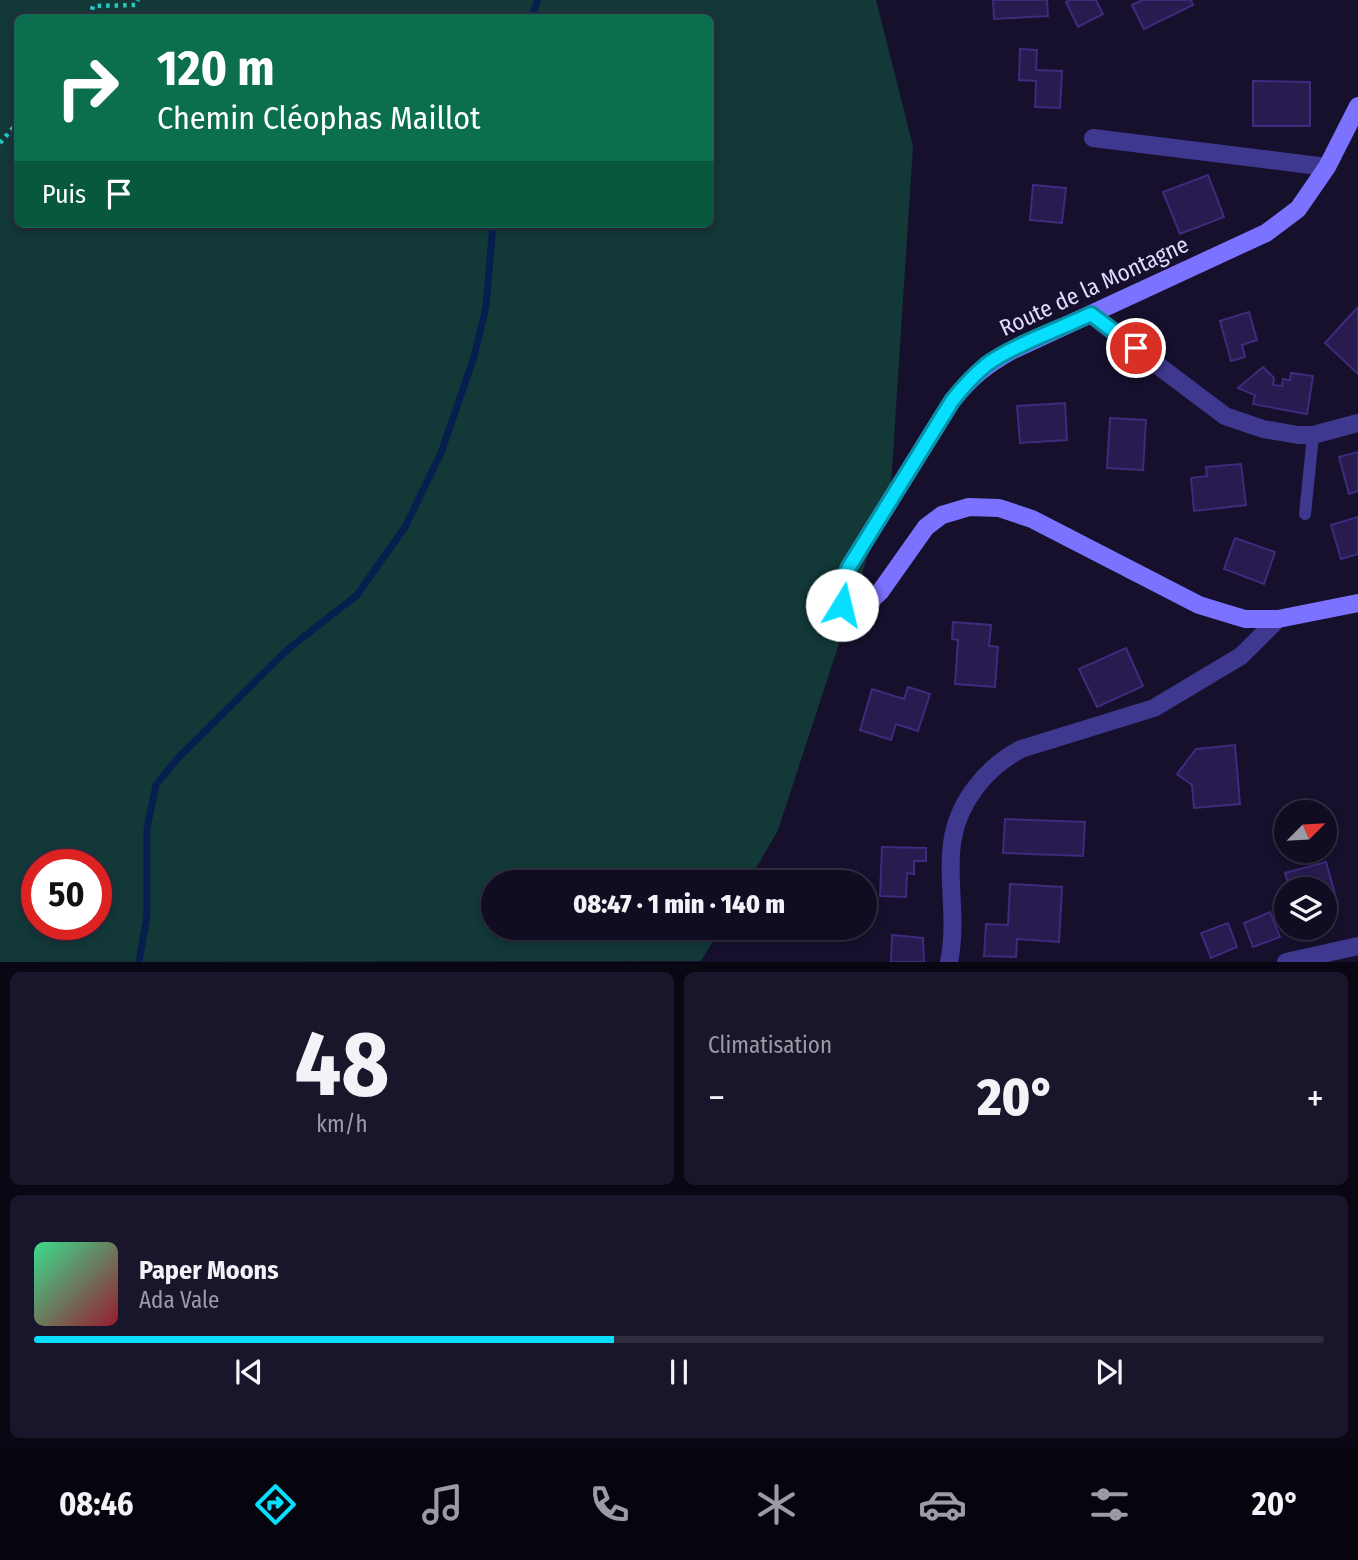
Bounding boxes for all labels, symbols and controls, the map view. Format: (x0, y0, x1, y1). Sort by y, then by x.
text: 120 m (157, 39, 275, 98)
icon: right (42, 42, 133, 133)
text: Chemin Cléophas Maillot (157, 99, 481, 137)
icon: arrive (100, 175, 138, 213)
text: Puis (42, 179, 86, 210)
street label: Route de la Montagne (995, 230, 1193, 342)
pin (1106, 318, 1166, 378)
icon: arrive (1117, 329, 1155, 367)
position arrow (805, 568, 879, 642)
north arrow (1274, 800, 1337, 863)
map controls (1274, 800, 1337, 940)
speed limit sign: 50 (21, 849, 112, 940)
button: layers (1274, 877, 1337, 940)
text: 08:47 · 1 min · 140 m (573, 889, 785, 920)
text: 48 (295, 1010, 389, 1119)
text: Climatisation (708, 1031, 832, 1059)
text: 20° (977, 1066, 1055, 1129)
text: − (708, 1075, 725, 1121)
text: + (1307, 1075, 1324, 1121)
text: km/h (316, 1110, 368, 1138)
text: Paper Moons (139, 1255, 279, 1286)
text: Ada Vale (139, 1286, 219, 1314)
icon: previous (230, 1353, 268, 1391)
icon: pause (660, 1353, 698, 1391)
icon: next (1090, 1353, 1128, 1391)
icon: directions (251, 1480, 300, 1529)
icon: music (418, 1480, 467, 1529)
icon: phone (585, 1480, 634, 1529)
icon: climate (752, 1480, 801, 1529)
icon: car (918, 1480, 967, 1529)
icon: filters (1085, 1480, 1134, 1529)
text: 08:46 (59, 1485, 134, 1523)
text: 20° (1252, 1485, 1299, 1523)

